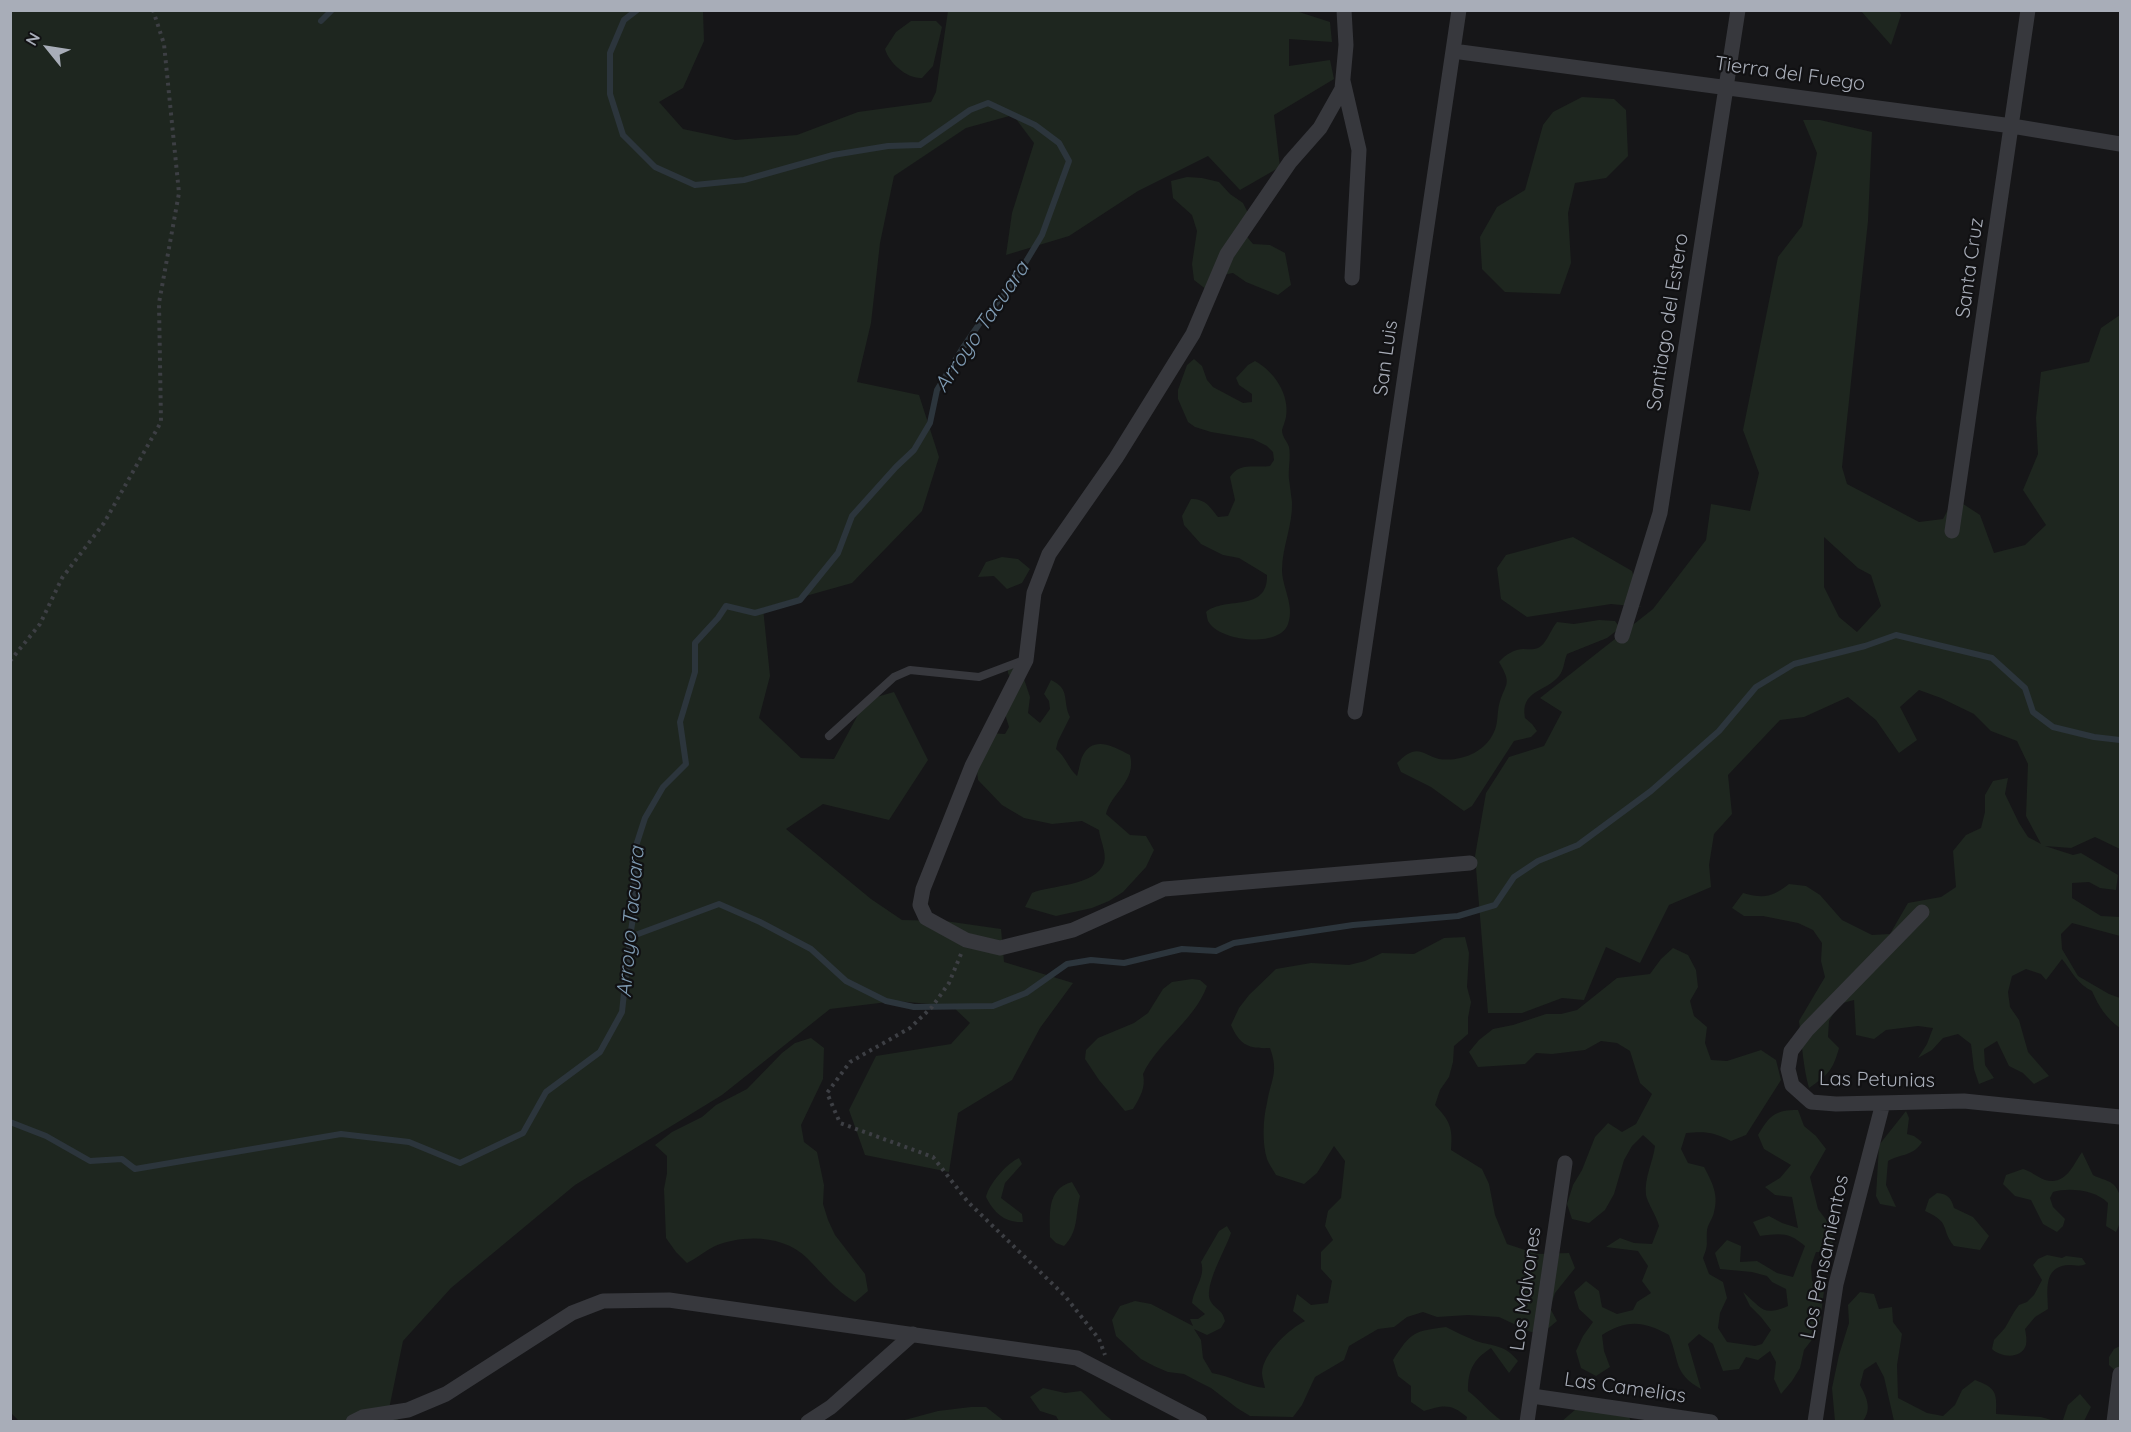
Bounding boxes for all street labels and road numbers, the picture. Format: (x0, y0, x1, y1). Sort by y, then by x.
street label: Tierra del Fuego (1713, 52, 1867, 96)
street label: Santa Cruz (1951, 216, 1989, 320)
street label: Santiago del Estero (1642, 232, 1694, 412)
street label: San Luis (1369, 319, 1403, 397)
street label: Las Petunias (1819, 1067, 1935, 1093)
street label: Los Pensamientos (1796, 1173, 1854, 1341)
street label: Los Malvones (1505, 1225, 1547, 1353)
street label: Las Camelias (1563, 1368, 1687, 1408)

